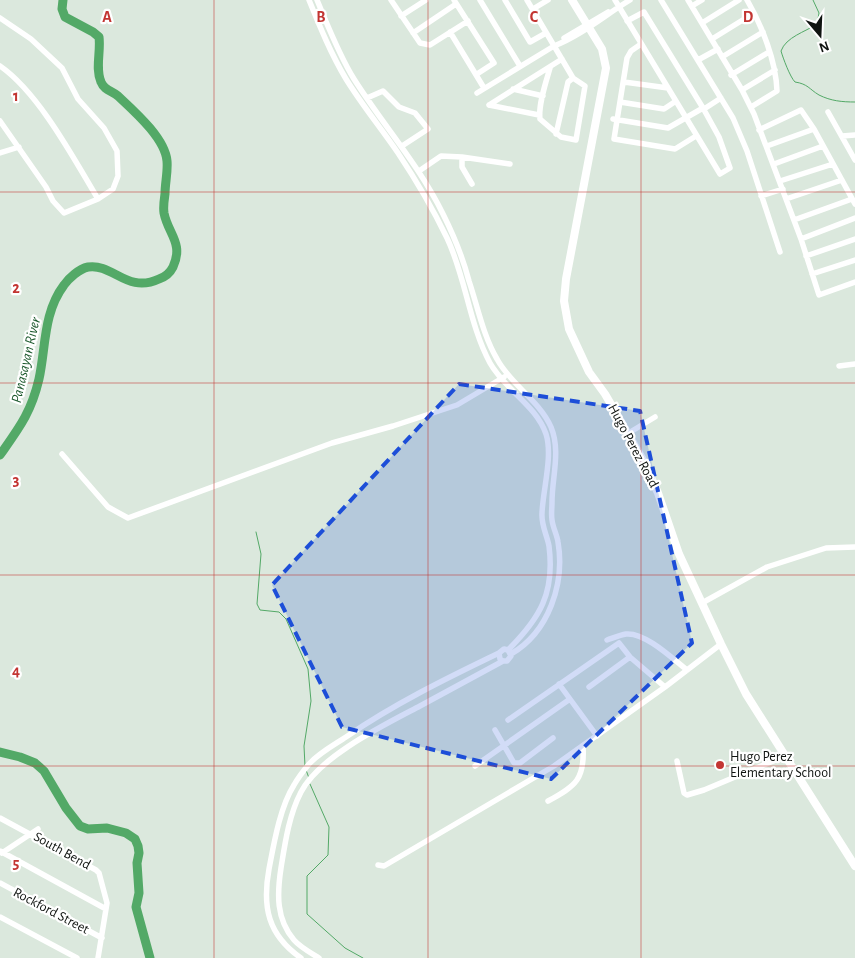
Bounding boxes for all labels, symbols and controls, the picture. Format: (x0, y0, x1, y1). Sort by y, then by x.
text: A (102, 9, 112, 25)
text: B (316, 9, 326, 25)
text: C (530, 9, 539, 25)
text: D (743, 9, 754, 25)
north arrow (795, 10, 845, 60)
text: N (817, 38, 831, 55)
text: 1 (13, 88, 19, 104)
text: 2 (12, 280, 20, 296)
water label: Panasayan River (9, 315, 43, 404)
street label: Hugo Perez Road (605, 402, 661, 490)
text: 3 (13, 472, 20, 488)
text: 4 (12, 663, 20, 679)
place label: Hugo Perez Elementary School (730, 750, 832, 780)
marker: Hugo Perez Elementary School (714, 759, 726, 771)
street label: South Bend (31, 830, 93, 872)
text: 5 (13, 855, 20, 871)
street label: Rockford Street (11, 885, 92, 937)

